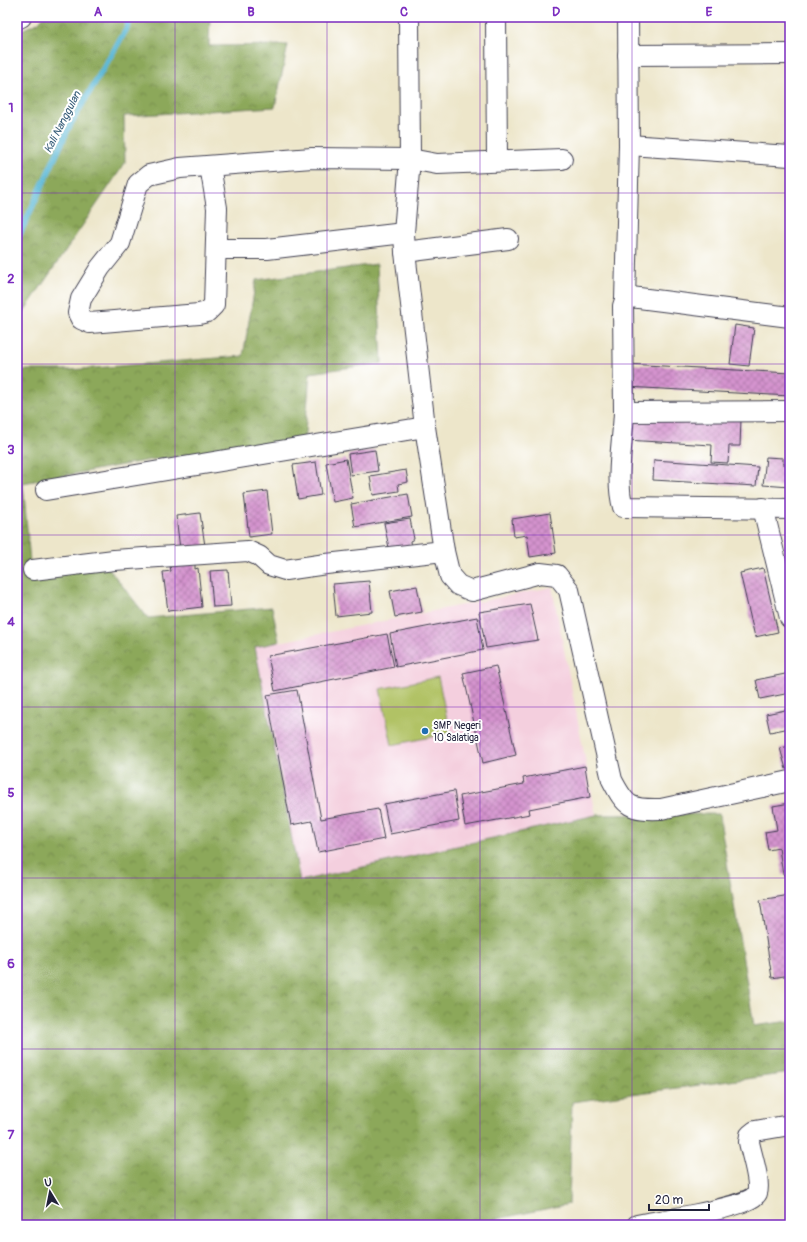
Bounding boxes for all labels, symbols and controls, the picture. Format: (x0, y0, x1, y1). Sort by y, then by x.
text: A (94, 4, 103, 20)
text: B (247, 4, 255, 20)
text: C (400, 4, 408, 20)
text: D (552, 4, 560, 20)
text: E (706, 4, 713, 20)
water label: Kali Nanggulan (41, 89, 84, 155)
text: 1 (8, 100, 14, 116)
text: 2 (7, 271, 15, 287)
text: 3 (7, 442, 15, 458)
text: 4 (7, 614, 15, 630)
place label: SMP Negeri 10 Salatiga (433, 720, 481, 744)
marker: SMP Negeri 10 Salatiga (420, 726, 430, 736)
text: 5 (7, 785, 15, 801)
text: 6 (7, 956, 15, 972)
text: 7 (8, 1127, 15, 1143)
north arrow (30, 1172, 70, 1212)
text: U (44, 1176, 53, 1190)
scale bar (649, 1186, 709, 1212)
text: 20 m (655, 1193, 684, 1208)

